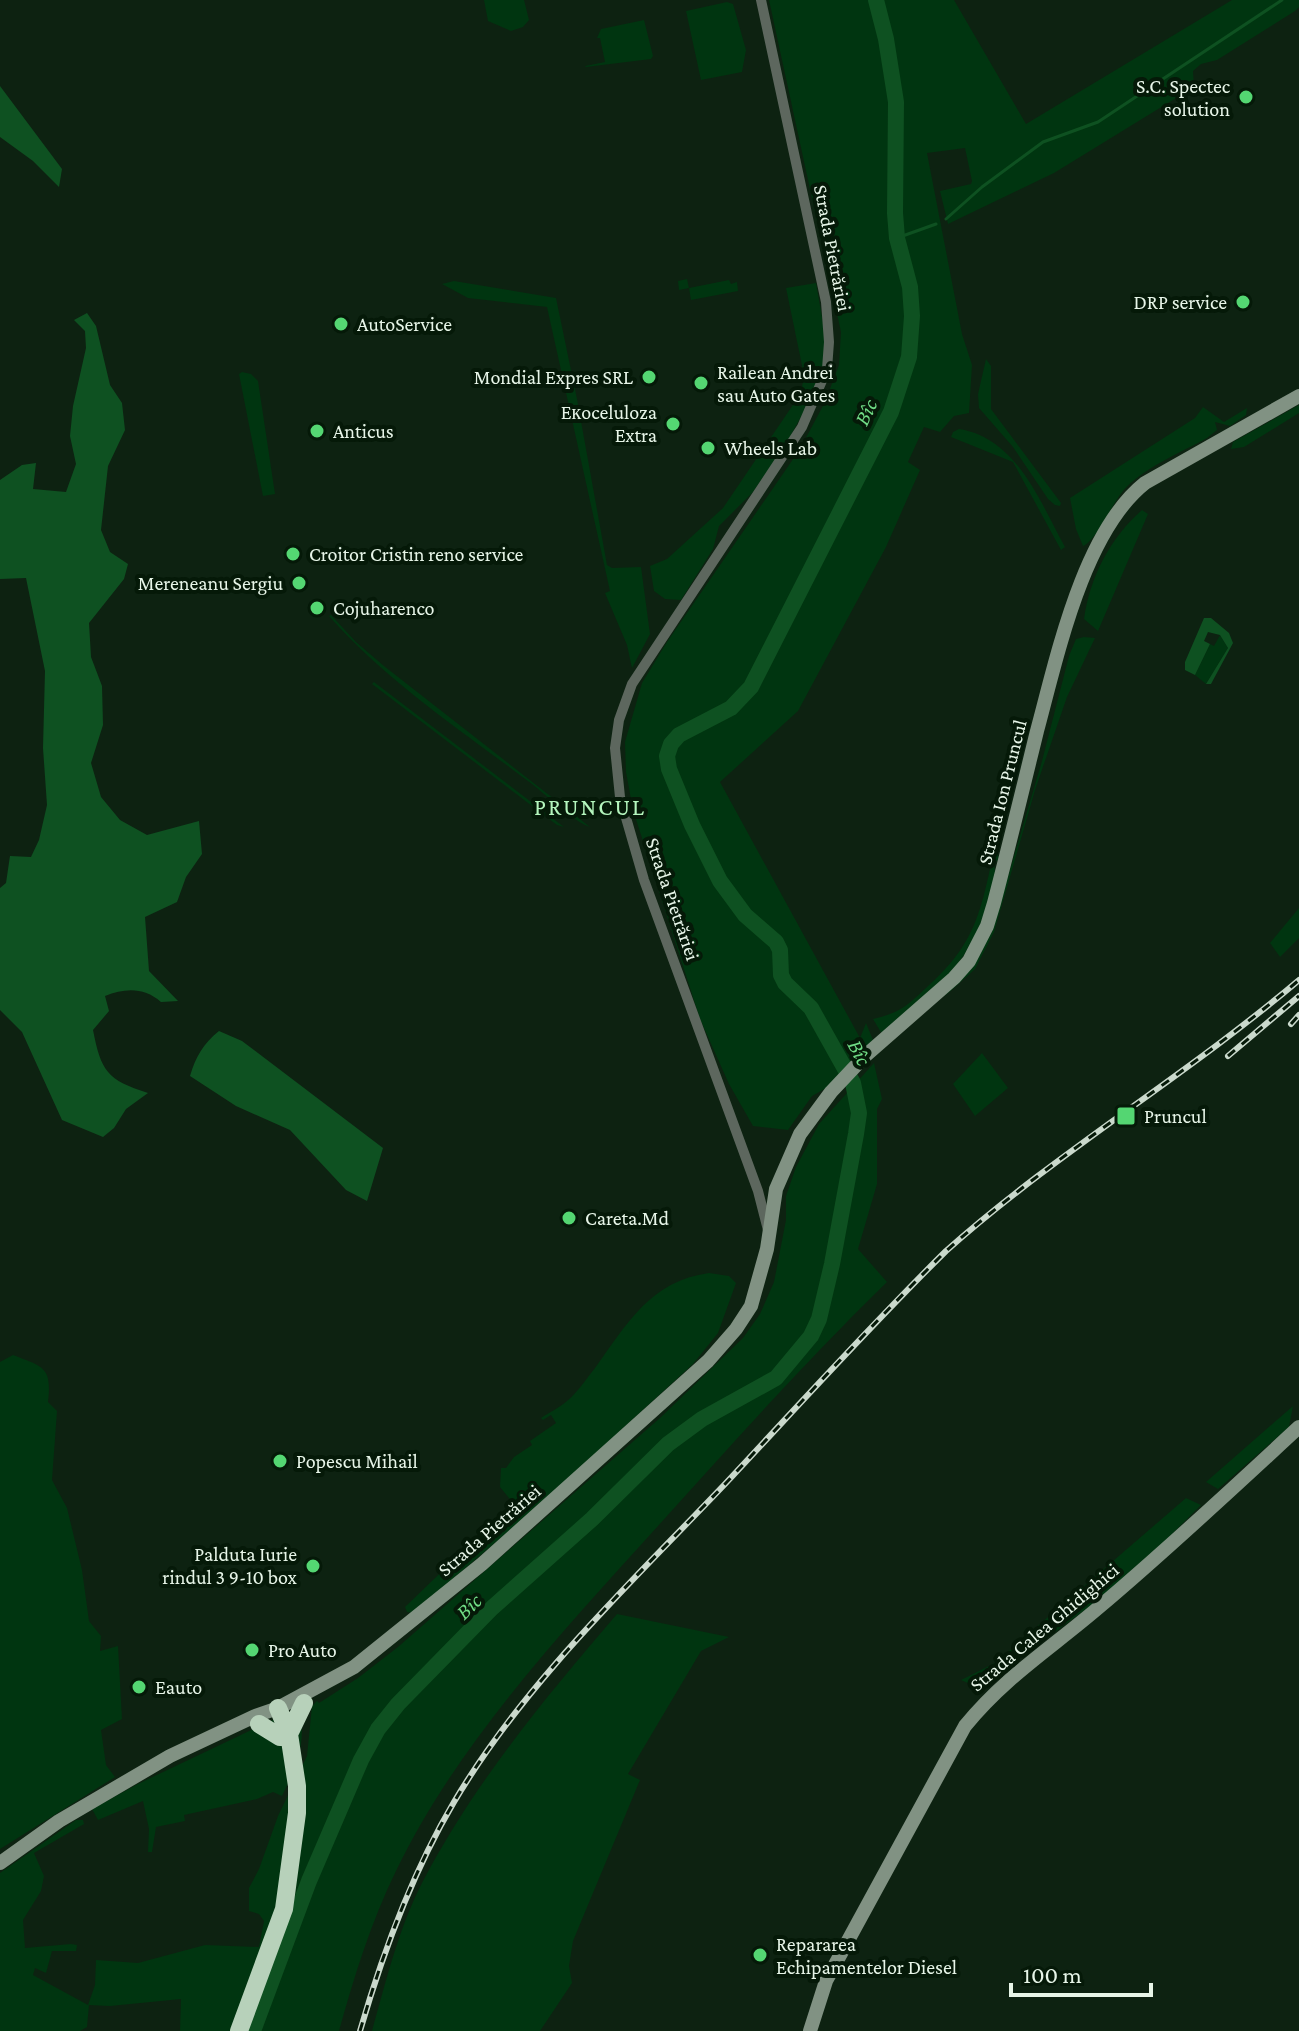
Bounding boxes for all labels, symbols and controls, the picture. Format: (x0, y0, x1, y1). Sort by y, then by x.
place label: S.C. Spectec solution (1136, 75, 1231, 120)
marker: S.C. Spectec solution (1237, 88, 1255, 106)
street label: Strada Pietrăriei (810, 183, 856, 313)
place label: DRP service (1134, 291, 1227, 313)
marker: DRP service (1234, 293, 1252, 311)
place label: AutoService (357, 313, 452, 335)
marker: AutoService (332, 315, 350, 333)
place label: Railean Andrei sau Auto Gates (717, 361, 836, 406)
place label: Mondial Expres SRL (474, 366, 633, 389)
marker: Mondial Expres SRL (640, 368, 658, 386)
marker: Railean Andrei sau Auto Gates (692, 374, 710, 392)
water label: Bîc (849, 395, 882, 429)
place label: Eкoceluloza Extra (561, 401, 657, 446)
marker: Eкoceluloza Extra (664, 415, 682, 433)
place label: Anticus (333, 420, 394, 442)
marker: Anticus (308, 422, 326, 440)
place label: Wheels Lab (724, 437, 817, 459)
marker: Wheels Lab (699, 439, 717, 457)
place label: Croitor Cristin reno service (309, 543, 524, 565)
marker: Croitor Cristin reno service (284, 545, 302, 563)
place label: Mereneanu Sergiu (138, 572, 283, 595)
marker: Mereneanu Sergiu (290, 574, 308, 592)
place label: Cojuharenco (333, 597, 435, 620)
marker: Cojuharenco (308, 599, 326, 617)
street label: Strada Ion Pruncul (973, 717, 1031, 867)
district label: PRUNCUL (534, 793, 646, 820)
street label: Strada Pietrăriei (642, 835, 704, 963)
water label: Bîc (842, 1035, 877, 1070)
marker: Pruncul (1115, 1105, 1137, 1127)
place label: Pruncul (1144, 1105, 1207, 1127)
place label: Careta.Md (585, 1207, 669, 1229)
marker: Careta.Md (560, 1209, 578, 1227)
place label: Popescu Mihail (296, 1450, 418, 1473)
marker: Popescu Mihail (271, 1452, 289, 1470)
street label: Strada Pietrăriei (433, 1480, 545, 1580)
place label: Palduta Iurie rindul 3 9-10 box (162, 1543, 298, 1588)
marker: Palduta Iurie rindul 3 9-10 box (304, 1557, 322, 1575)
street label: Strada Calea Ghidighici (965, 1558, 1123, 1696)
water label: Bîc (450, 1588, 486, 1624)
place label: Pro Auto (268, 1639, 337, 1661)
marker: Pro Auto (243, 1641, 261, 1659)
place label: Eauto (155, 1676, 202, 1698)
marker: Eauto (130, 1678, 148, 1696)
place label: Repararea Echipamentelor Diesel (776, 1933, 957, 1979)
marker: Repararea Echipamentelor Diesel (751, 1946, 769, 1964)
scale bar (1011, 1947, 1151, 1997)
text: 100 m (1023, 1961, 1082, 1988)

